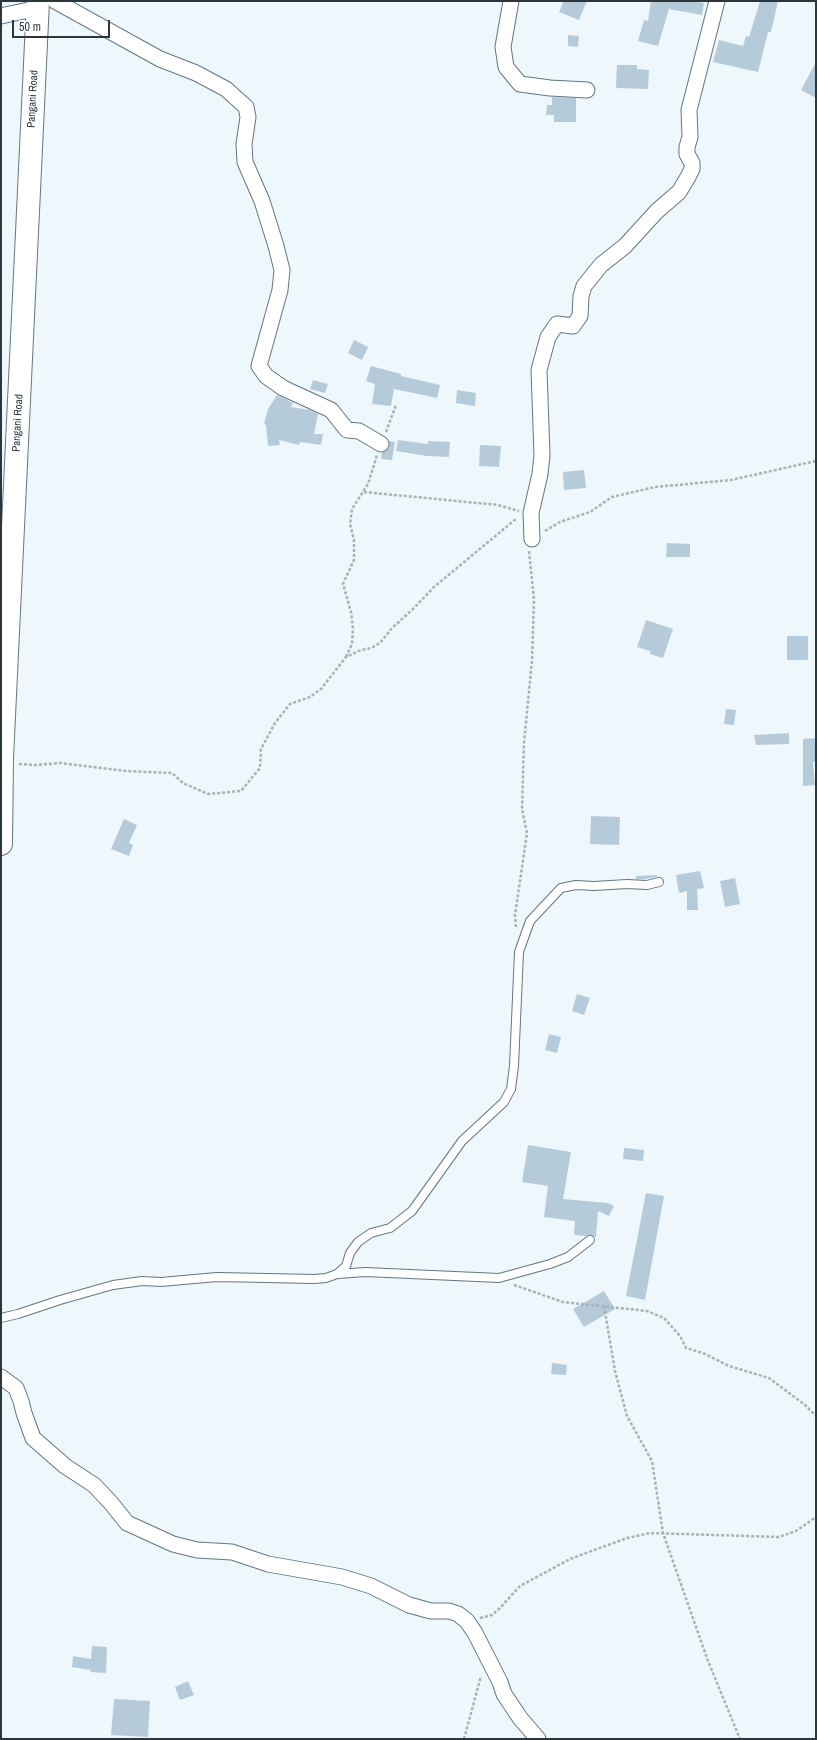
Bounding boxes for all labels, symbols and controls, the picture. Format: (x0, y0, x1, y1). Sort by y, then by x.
scale bar (14, 12, 112, 38)
text: 50 m (19, 19, 41, 35)
street label: Pangani Road (25, 70, 41, 128)
street label: Pangani Road (10, 394, 26, 452)

